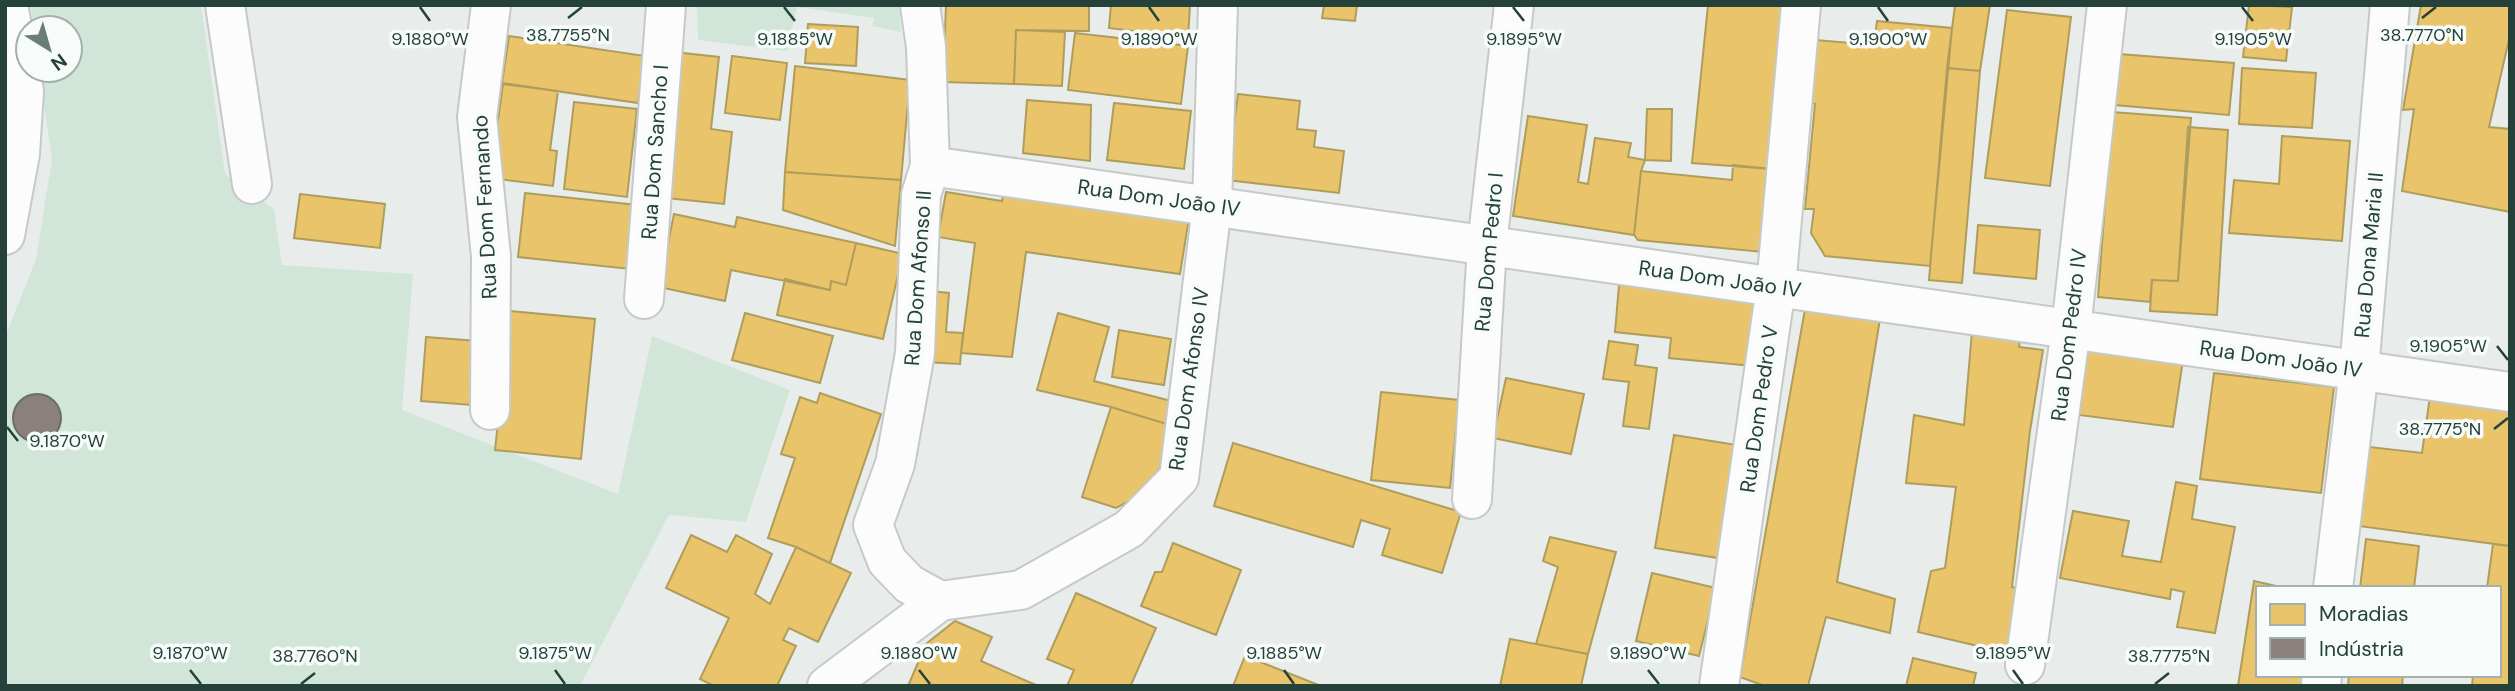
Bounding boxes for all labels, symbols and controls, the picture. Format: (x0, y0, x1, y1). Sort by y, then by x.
north arrow (14, 14, 84, 84)
text: 38.7755°N (526, 23, 610, 47)
text: 38.7770°N (2380, 23, 2464, 47)
text: 9.1880°W (391, 27, 469, 51)
text: 9.1885°W (757, 27, 833, 51)
text: 9.1890°W (1120, 27, 1198, 51)
text: 9.1895°W (1486, 27, 1562, 51)
text: 9.1900°W (1848, 27, 1928, 51)
text: 9.1905°W (2214, 27, 2292, 51)
text: N (46, 48, 72, 76)
street label: Rua Dom Sancho I (635, 64, 675, 240)
street label: Rua Dom Fernando (466, 114, 504, 300)
street label: Rua Dom Pedro I (1468, 171, 1510, 333)
street label: Rua Dona Maria II (2348, 171, 2390, 339)
street label: Rua Dom João IV (1076, 173, 1242, 223)
street label: Rua Dom Afonso II (898, 189, 938, 367)
street label: Rua Dom Pedro IV (2045, 247, 2093, 423)
street label: Rua Dom João IV (1637, 254, 1803, 304)
street label: Rua Dom Afonso IV (1162, 285, 1216, 473)
street label: Rua Dom Pedro V (1733, 323, 1785, 495)
street label: Rua Dom João IV (2198, 334, 2364, 384)
text: 9.1905°W (2409, 334, 2487, 358)
text: 38.7775°N (2399, 417, 2481, 441)
text: 9.1870°W (29, 429, 105, 453)
legend (2256, 586, 2501, 677)
text: Moradias (2319, 600, 2408, 628)
text: Indústria (2319, 635, 2404, 663)
text: 9.1870°W (152, 641, 228, 665)
text: 9.1875°W (518, 641, 592, 665)
text: 9.1880°W (880, 641, 958, 665)
text: 9.1885°W (1246, 641, 1322, 665)
text: 9.1890°W (1609, 641, 1687, 665)
text: 9.1895°W (1975, 641, 2051, 665)
text: 38.7760°N (272, 644, 358, 668)
text: 38.7775°N (2128, 644, 2210, 668)

